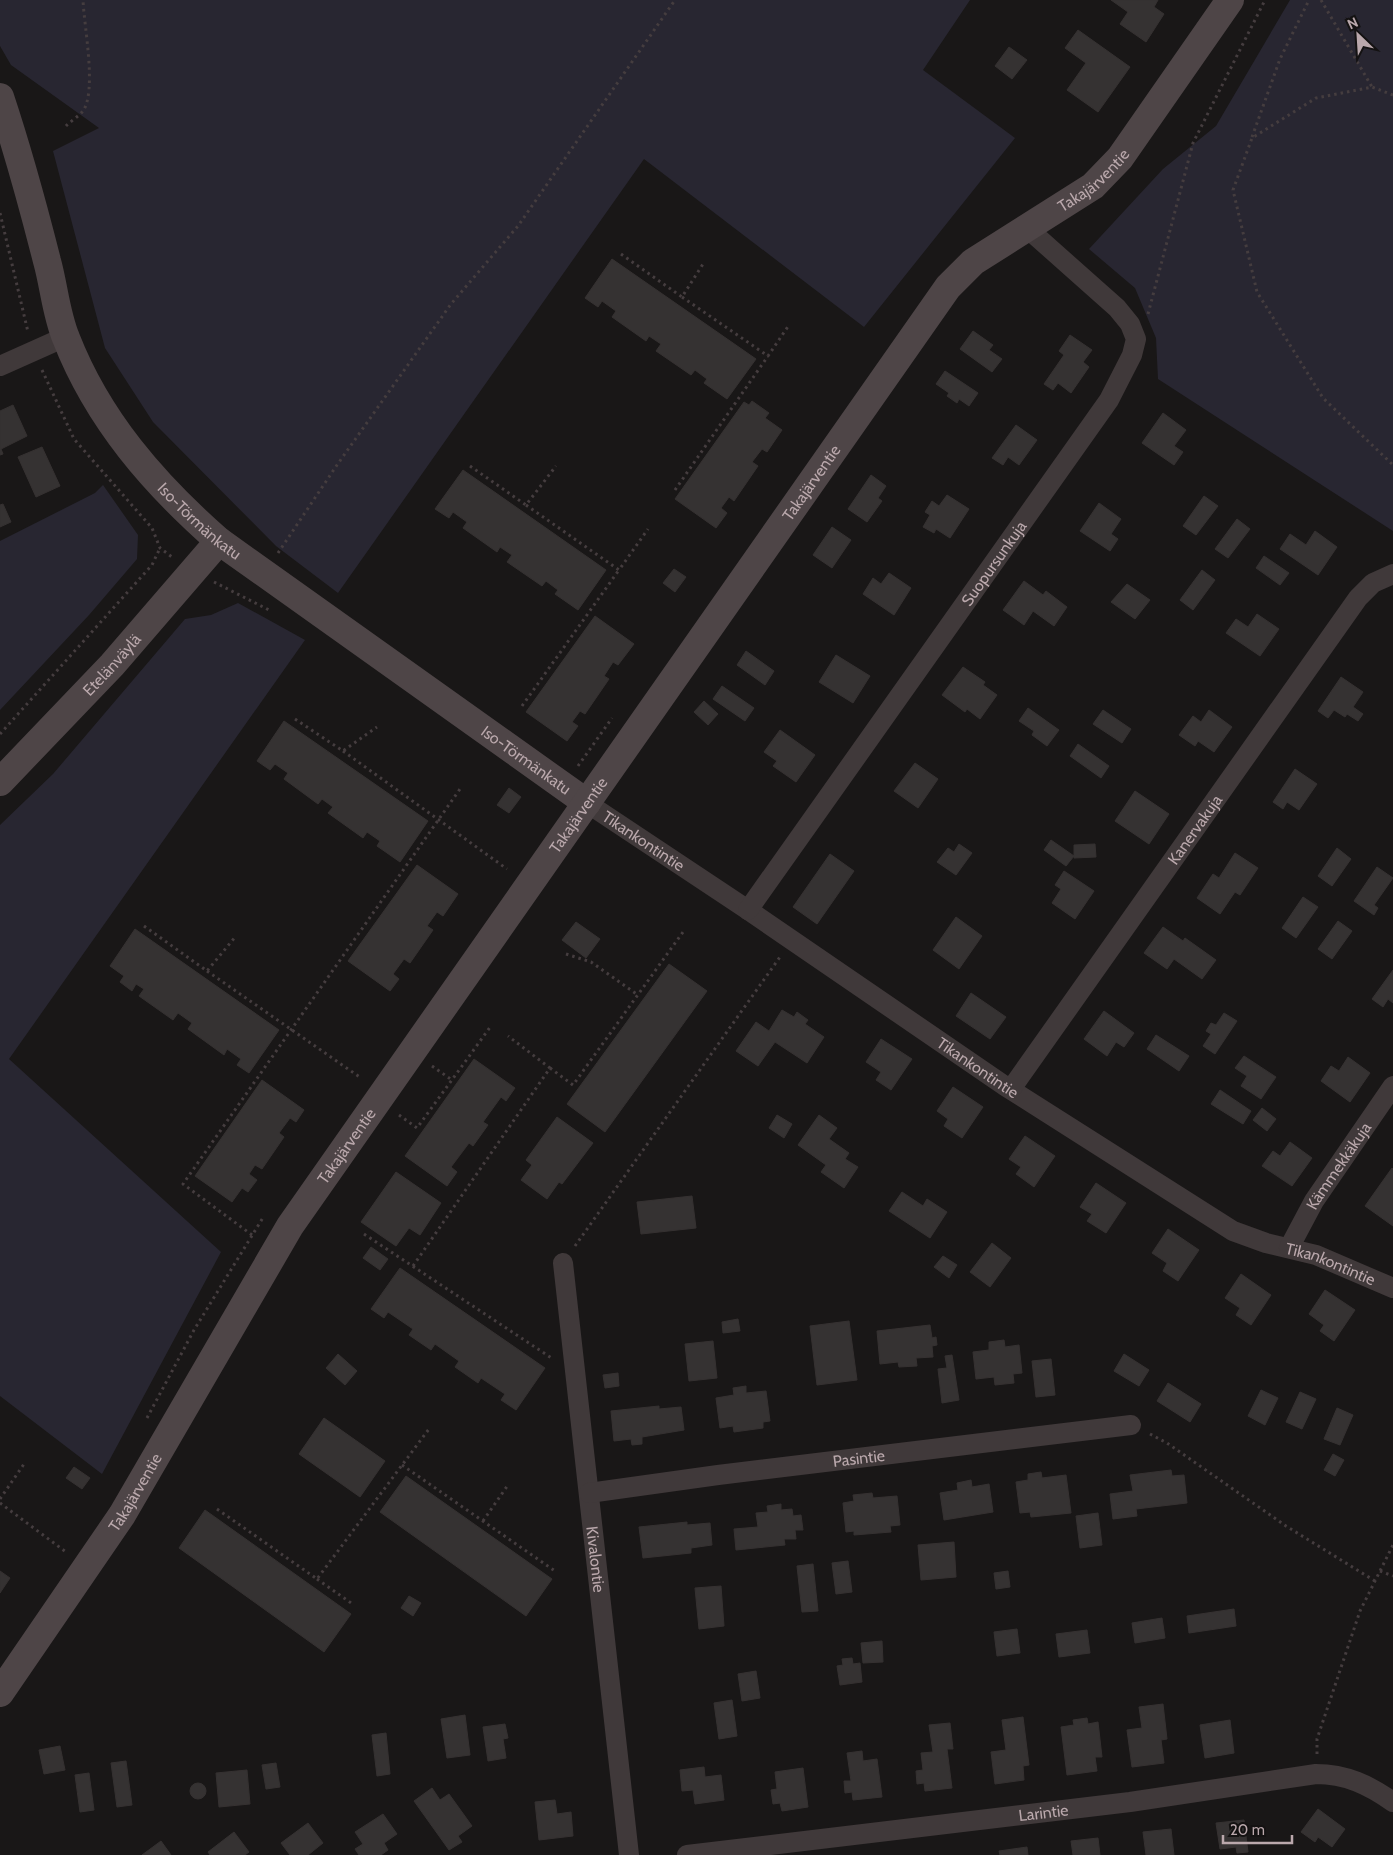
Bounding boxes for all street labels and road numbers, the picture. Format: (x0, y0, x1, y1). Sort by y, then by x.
street label: Takajärventie (1054, 145, 1133, 215)
street label: Takajärventie (778, 441, 844, 524)
street label: Iso-Törmänkatu (154, 479, 245, 563)
street label: Suopursunkuja (957, 517, 1030, 609)
street label: Etelänväylä (79, 629, 145, 699)
street label: Iso-Törmänkatu (478, 721, 575, 798)
street label: Takajärventie (545, 773, 611, 856)
street label: Kanervakuja (1163, 790, 1226, 868)
street label: Tikankontintie (599, 807, 688, 875)
street label: Tikankontintie (934, 1033, 1022, 1102)
street label: Takajärventie (313, 1104, 379, 1187)
street label: Kämmekkäkuja (1302, 1118, 1375, 1213)
street label: Tikankontintie (1284, 1239, 1378, 1289)
street label: Pasintie (832, 1445, 886, 1471)
street label: Takajärventie (104, 1450, 165, 1535)
street label: Kivalontie (583, 1525, 609, 1593)
street label: Larintie (1017, 1800, 1069, 1825)

